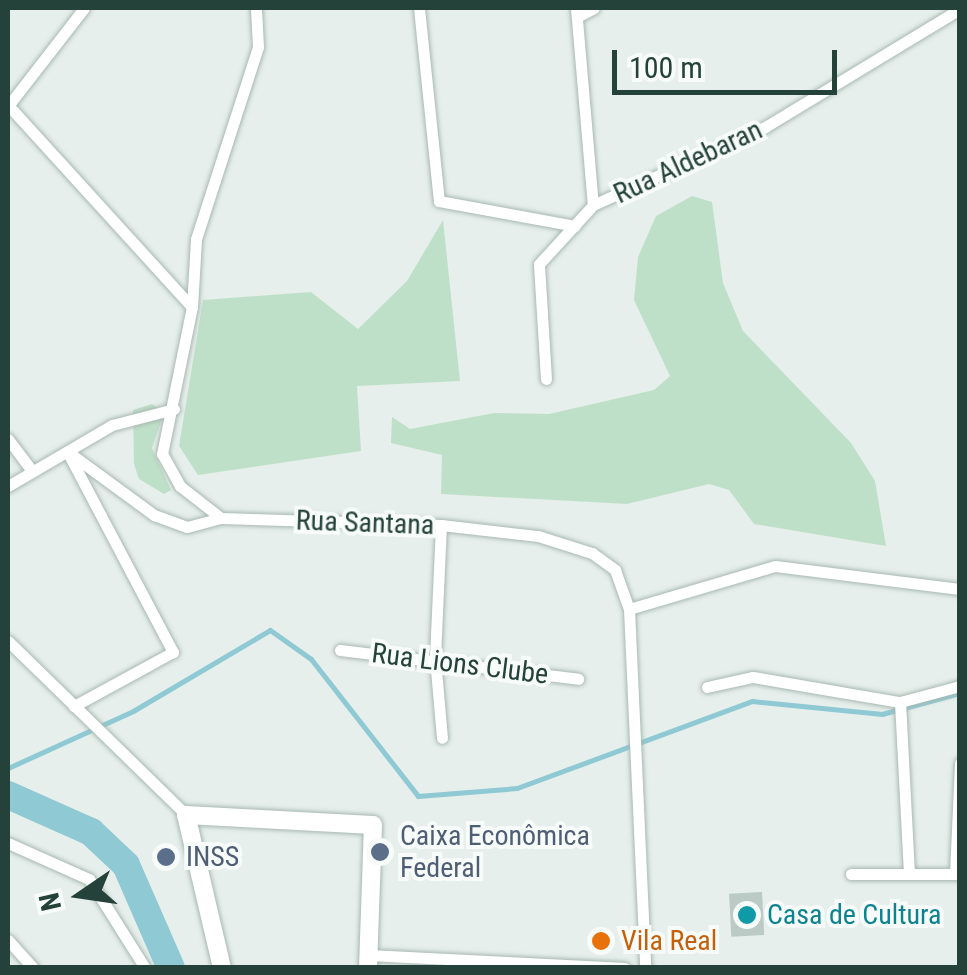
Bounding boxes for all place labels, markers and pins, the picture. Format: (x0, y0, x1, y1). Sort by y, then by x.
place label: Caixa Econômica Federal (400, 819, 590, 885)
place label: INSS (186, 840, 239, 874)
marker: Caixa Econômica Federal (369, 841, 391, 863)
marker: INSS (155, 846, 177, 868)
place label: Casa de Cultura (767, 898, 941, 932)
marker: Casa de Cultura (736, 904, 758, 926)
place label: Vila Real (621, 924, 717, 958)
marker: Vila Real (590, 930, 612, 952)

